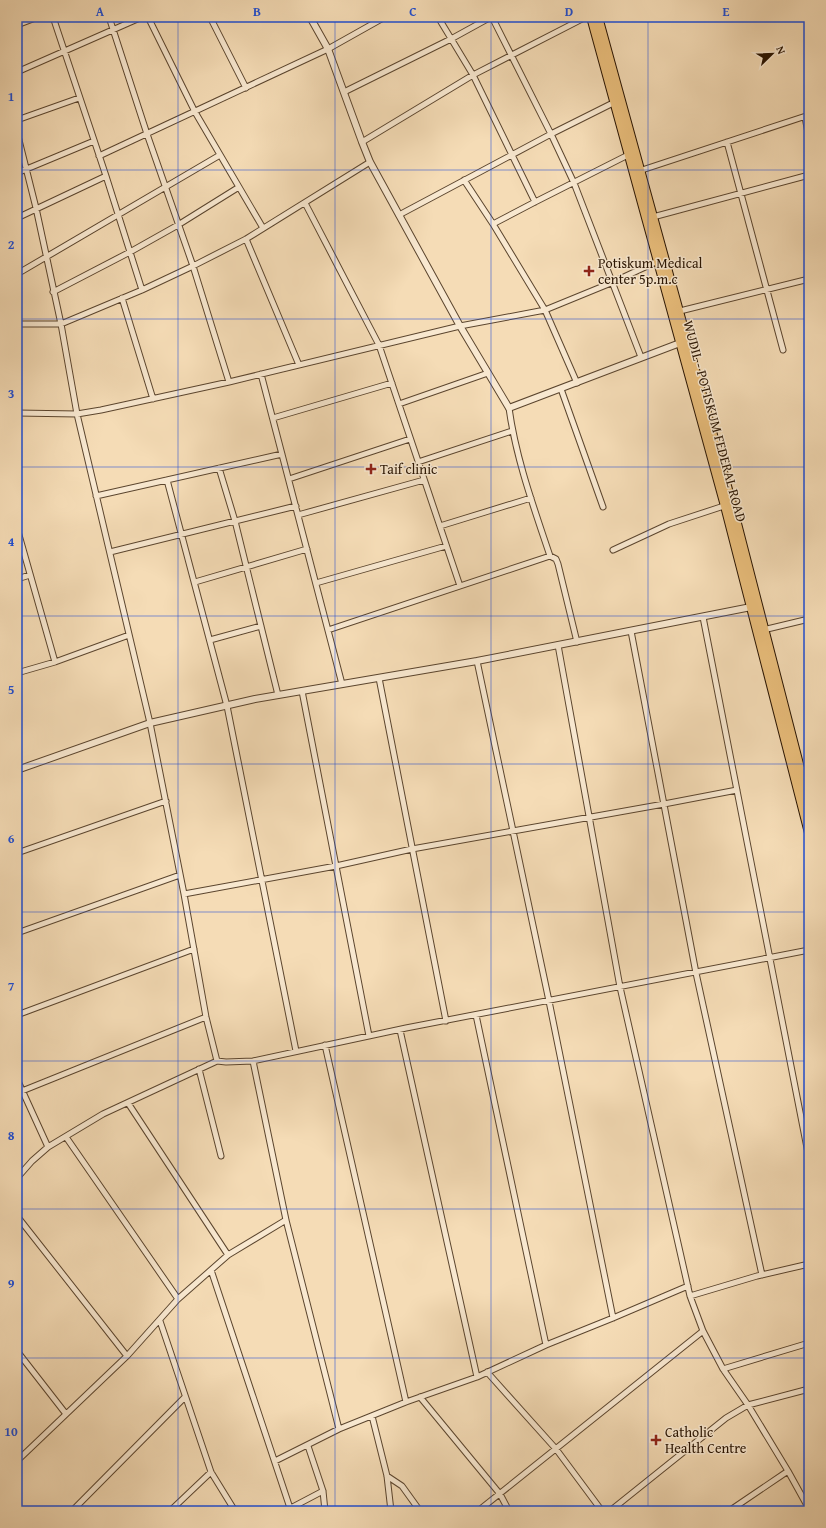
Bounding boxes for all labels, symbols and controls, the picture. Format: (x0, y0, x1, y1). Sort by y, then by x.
text: A (96, 2, 105, 21)
text: B (253, 2, 261, 21)
text: C (409, 2, 417, 21)
text: D (565, 2, 573, 21)
text: E (723, 2, 730, 21)
north arrow (752, 34, 792, 74)
text: N (772, 44, 790, 57)
text: 1 (8, 87, 14, 106)
text: 2 (8, 235, 15, 254)
place label: Potiskum Medical center 5p.m.c (598, 253, 703, 289)
marker: Potiskum Medical center 5p.m.c (583, 265, 595, 277)
street label: WUDIL - POTISKUM FEDERAL ROAD (678, 318, 752, 524)
text: 3 (8, 384, 14, 403)
place label: Taif clinic (380, 459, 437, 479)
marker: Taif clinic (365, 463, 377, 475)
text: 4 (8, 532, 15, 551)
text: 5 (8, 680, 15, 699)
text: 6 (8, 829, 15, 848)
text: 7 (8, 977, 15, 996)
text: 8 (8, 1126, 15, 1145)
text: 9 (8, 1274, 15, 1293)
text: 10 (4, 1422, 18, 1441)
place label: Catholic Health Centre (665, 1422, 747, 1458)
marker: Catholic Health Centre (650, 1434, 662, 1446)

